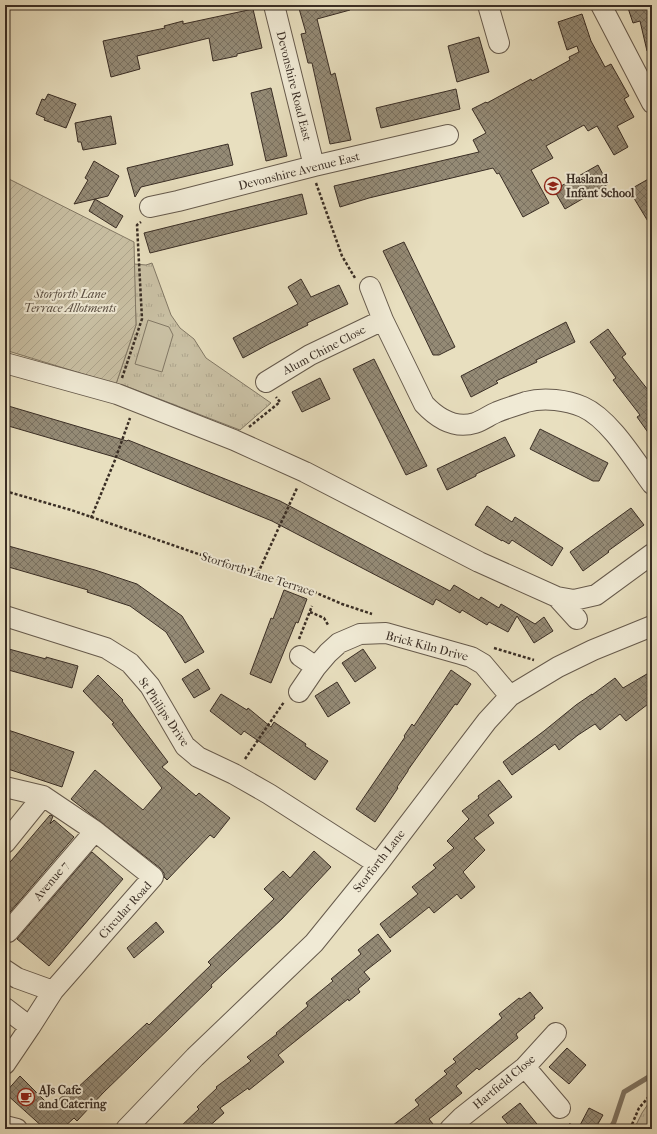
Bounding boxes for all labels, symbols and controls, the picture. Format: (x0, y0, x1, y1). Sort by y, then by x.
street label: Devonshire Road East (274, 30, 315, 143)
street label: Devonshire Avenue East (237, 149, 362, 193)
place label: Hasland Infant School (566, 172, 635, 200)
school or university icon: Hasland Infant School (543, 176, 563, 196)
park label: Storforth Lane Terrace Allotments (24, 287, 117, 315)
street label: Alum Chine Close (279, 322, 368, 378)
street label: Storforth Lane Terrace (200, 549, 316, 599)
street label: Brick Kiln Drive (384, 628, 470, 664)
street label: St Philips Drive (136, 675, 192, 749)
street label: Storforth Lane (350, 827, 408, 895)
street label: Avenue 7 (30, 858, 72, 904)
street label: Circular Road (96, 878, 155, 941)
street label: Hartfield Close (470, 1052, 538, 1112)
place label: AJs Cafe and Catering (38, 1083, 107, 1112)
cafe icon: AJs Cafe and Catering (16, 1087, 36, 1107)

